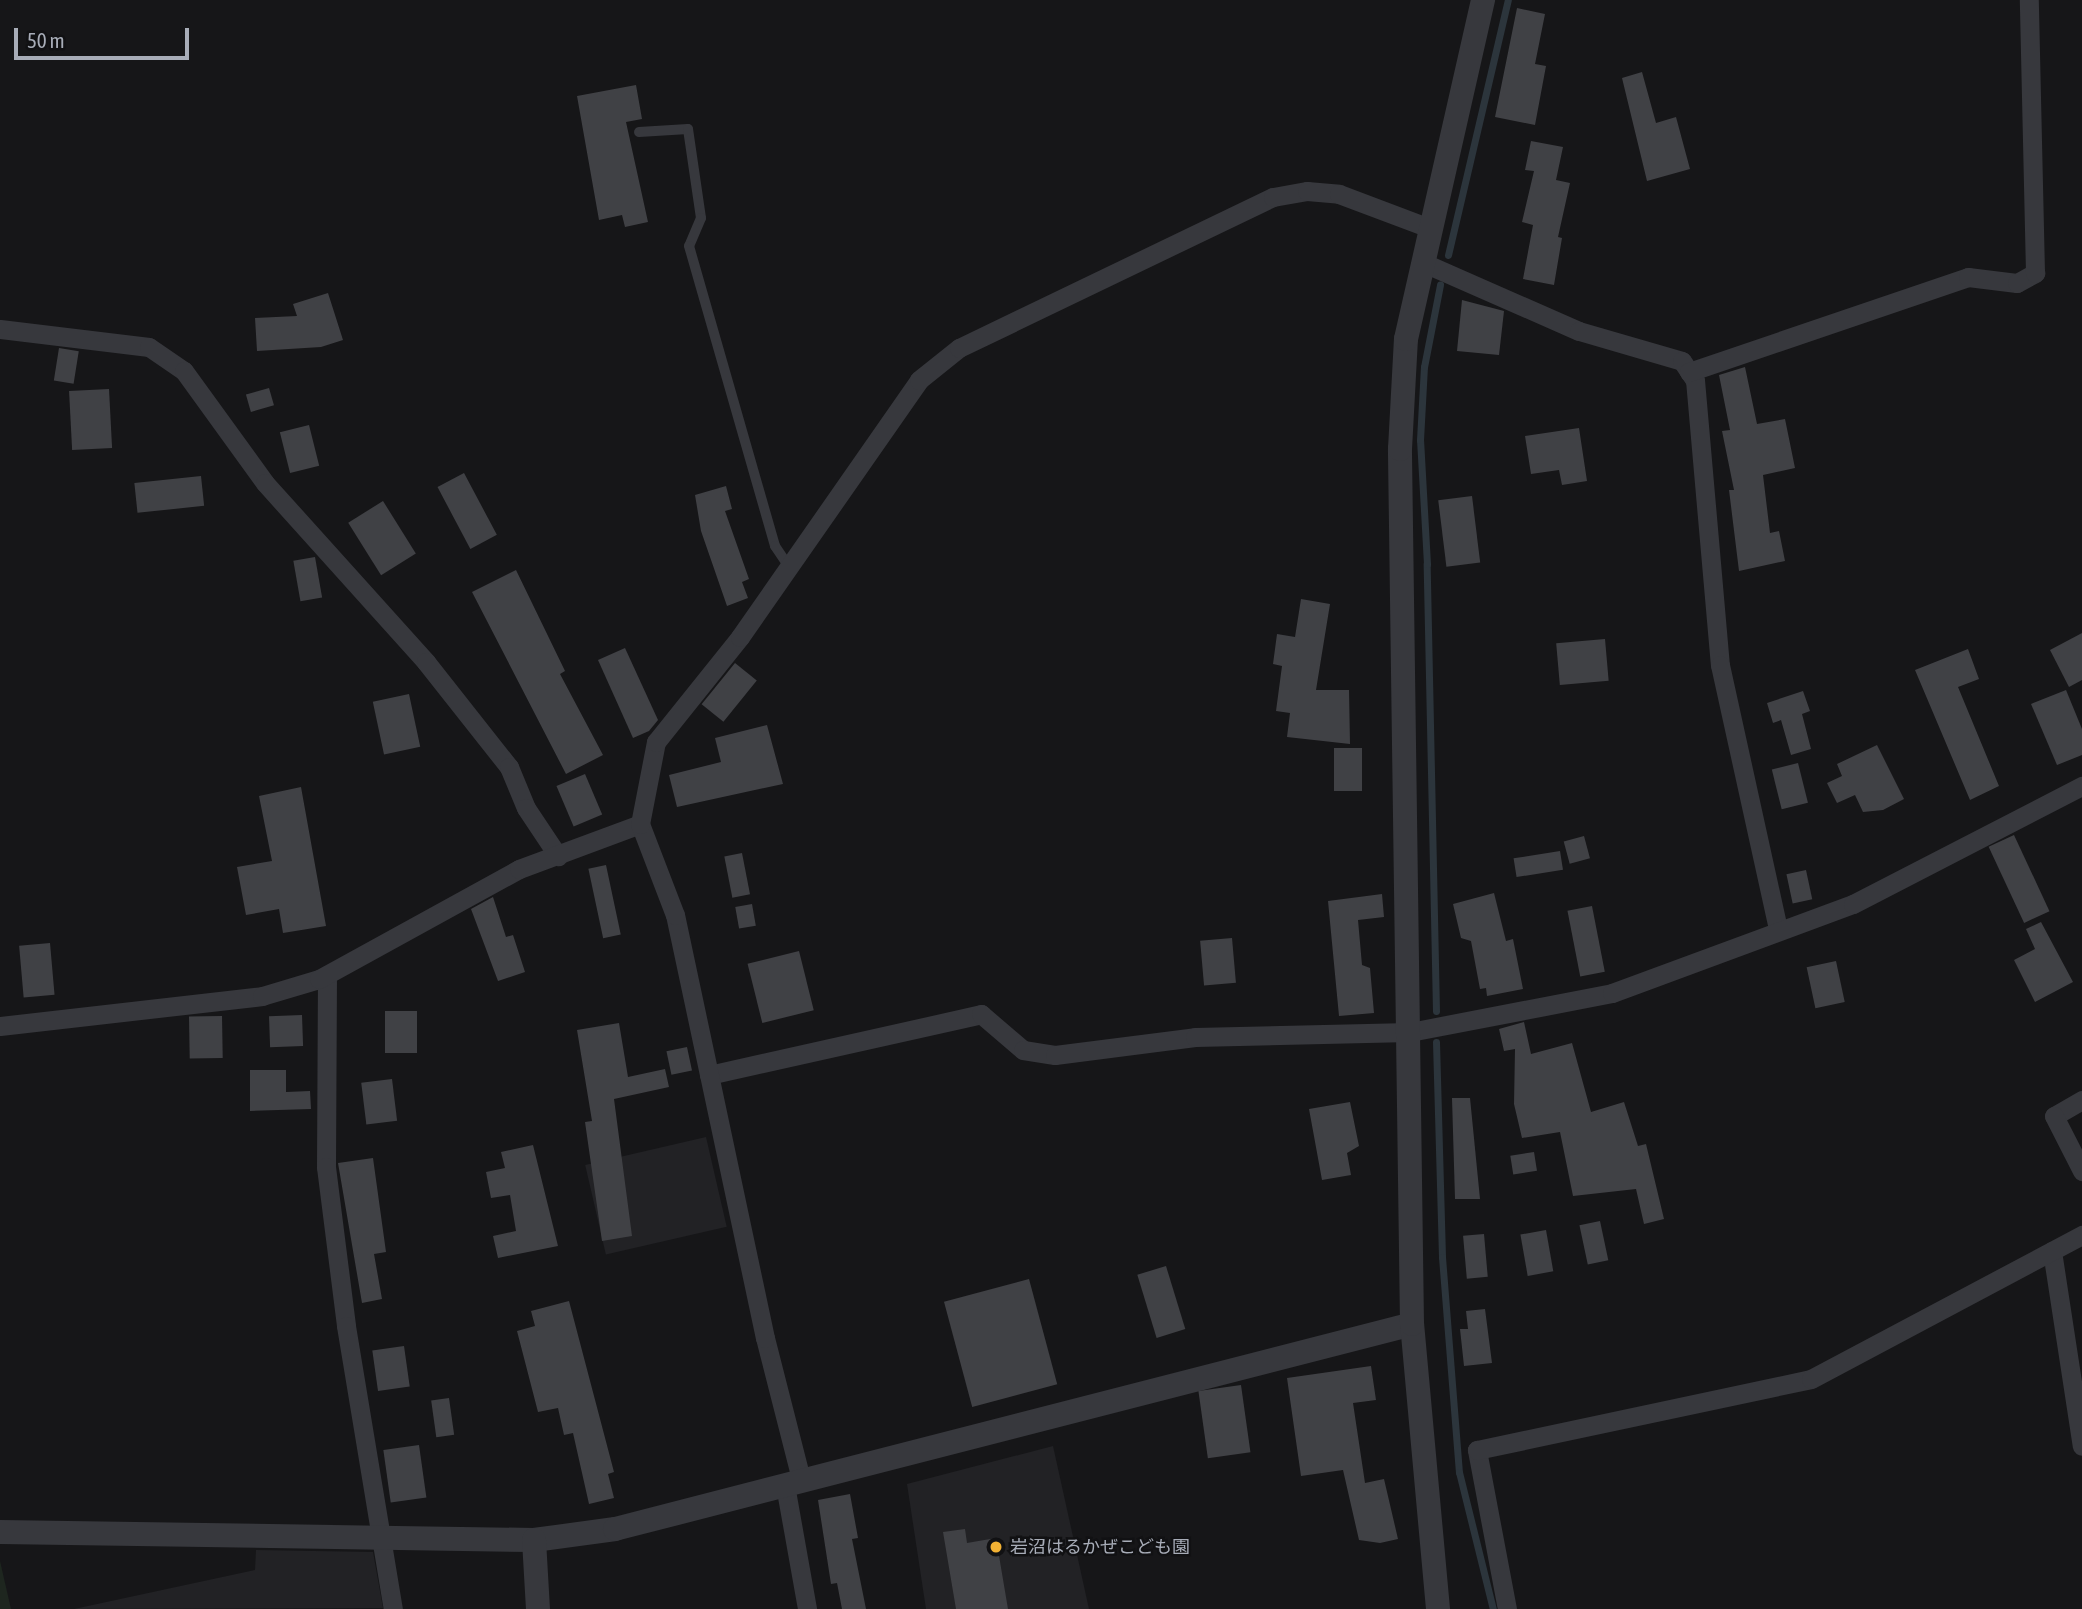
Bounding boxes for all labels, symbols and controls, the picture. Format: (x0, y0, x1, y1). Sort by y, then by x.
scale bar (18, 14, 192, 58)
text: 50 m (27, 28, 65, 52)
place label: 岩沼はるかぜこども園 (1010, 1536, 1190, 1558)
marker: 岩沼はるかぜこども園 (988, 1539, 1004, 1555)

